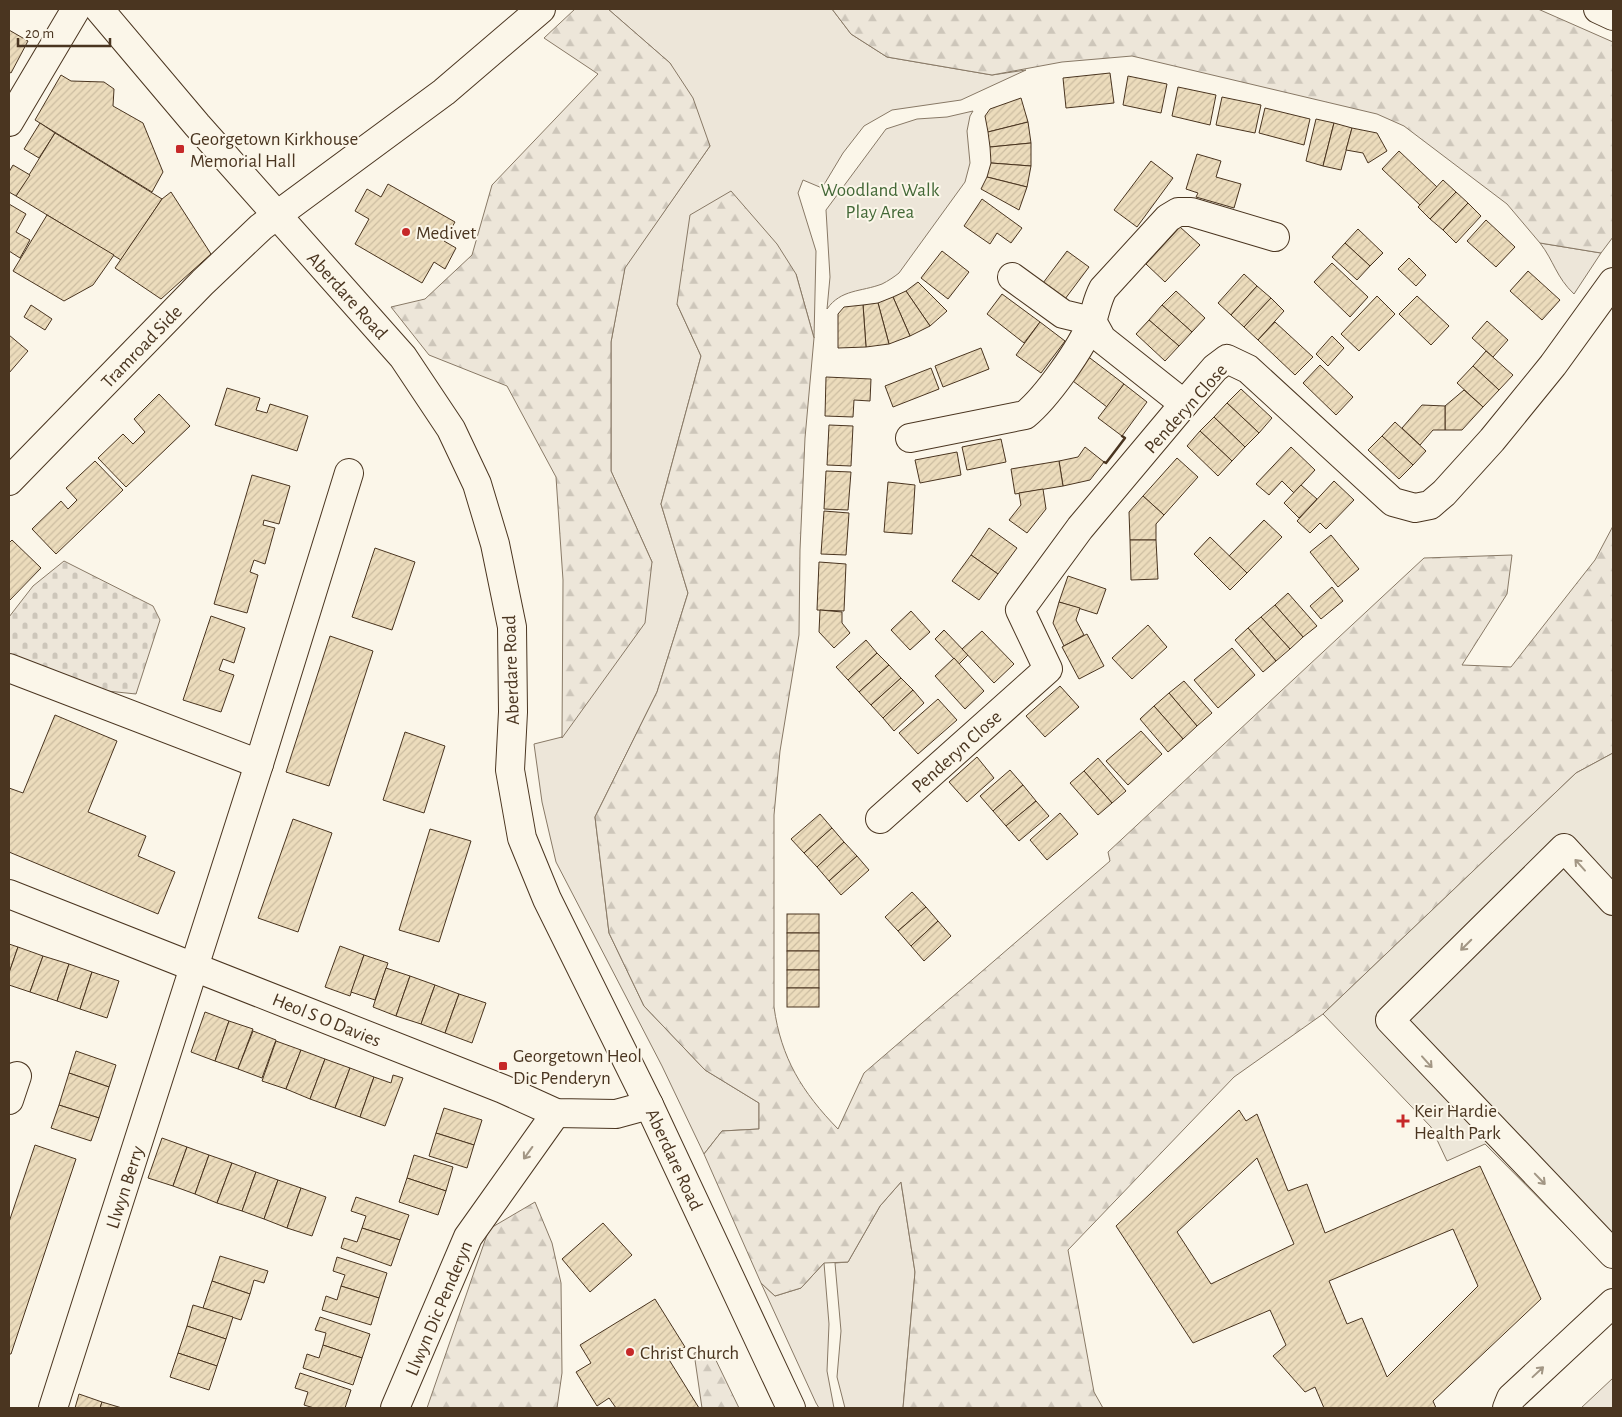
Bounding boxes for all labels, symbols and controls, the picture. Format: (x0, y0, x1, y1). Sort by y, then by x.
scale bar (18, 15, 110, 47)
text: 20 m (25, 26, 54, 41)
place label: Georgetown Kirkhouse Memorial Hall (190, 130, 358, 171)
marker: Georgetown Kirkhouse Memorial Hall (174, 143, 186, 155)
park label: Woodland Walk Play Area (821, 181, 940, 222)
place label: Medivet (416, 224, 476, 243)
marker: Medivet (400, 226, 412, 238)
street label: Aberdare Road (303, 249, 391, 343)
street label: Tramroad Side (98, 302, 186, 392)
street label: Penderyn Close (1141, 361, 1231, 457)
street label: Aberdare Road (500, 615, 523, 725)
street label: Penderyn Close (909, 707, 1005, 797)
one-way arrow (1574, 859, 1586, 872)
one-way arrow (1459, 939, 1472, 951)
street label: Heol S O Davies (270, 990, 383, 1051)
place label: Georgetown Heol Dic Penderyn (513, 1047, 642, 1088)
one-way arrow (1421, 1055, 1433, 1068)
marker: Georgetown Heol Dic Penderyn (497, 1060, 509, 1072)
place label: Keir Hardie Health Park (1414, 1102, 1501, 1143)
street label: Aberdare Road (642, 1106, 706, 1214)
marker: Keir Hardie Health Park (1396, 1114, 1410, 1128)
street label: Llwyn Berry (103, 1144, 148, 1231)
one-way arrow (523, 1146, 533, 1160)
one-way arrow (1534, 1172, 1546, 1185)
street label: Llwyn Dic Penderyn (402, 1238, 476, 1379)
place label: Christ Church (640, 1344, 739, 1363)
marker: Christ Church (624, 1346, 636, 1358)
one-way arrow (1532, 1366, 1545, 1378)

